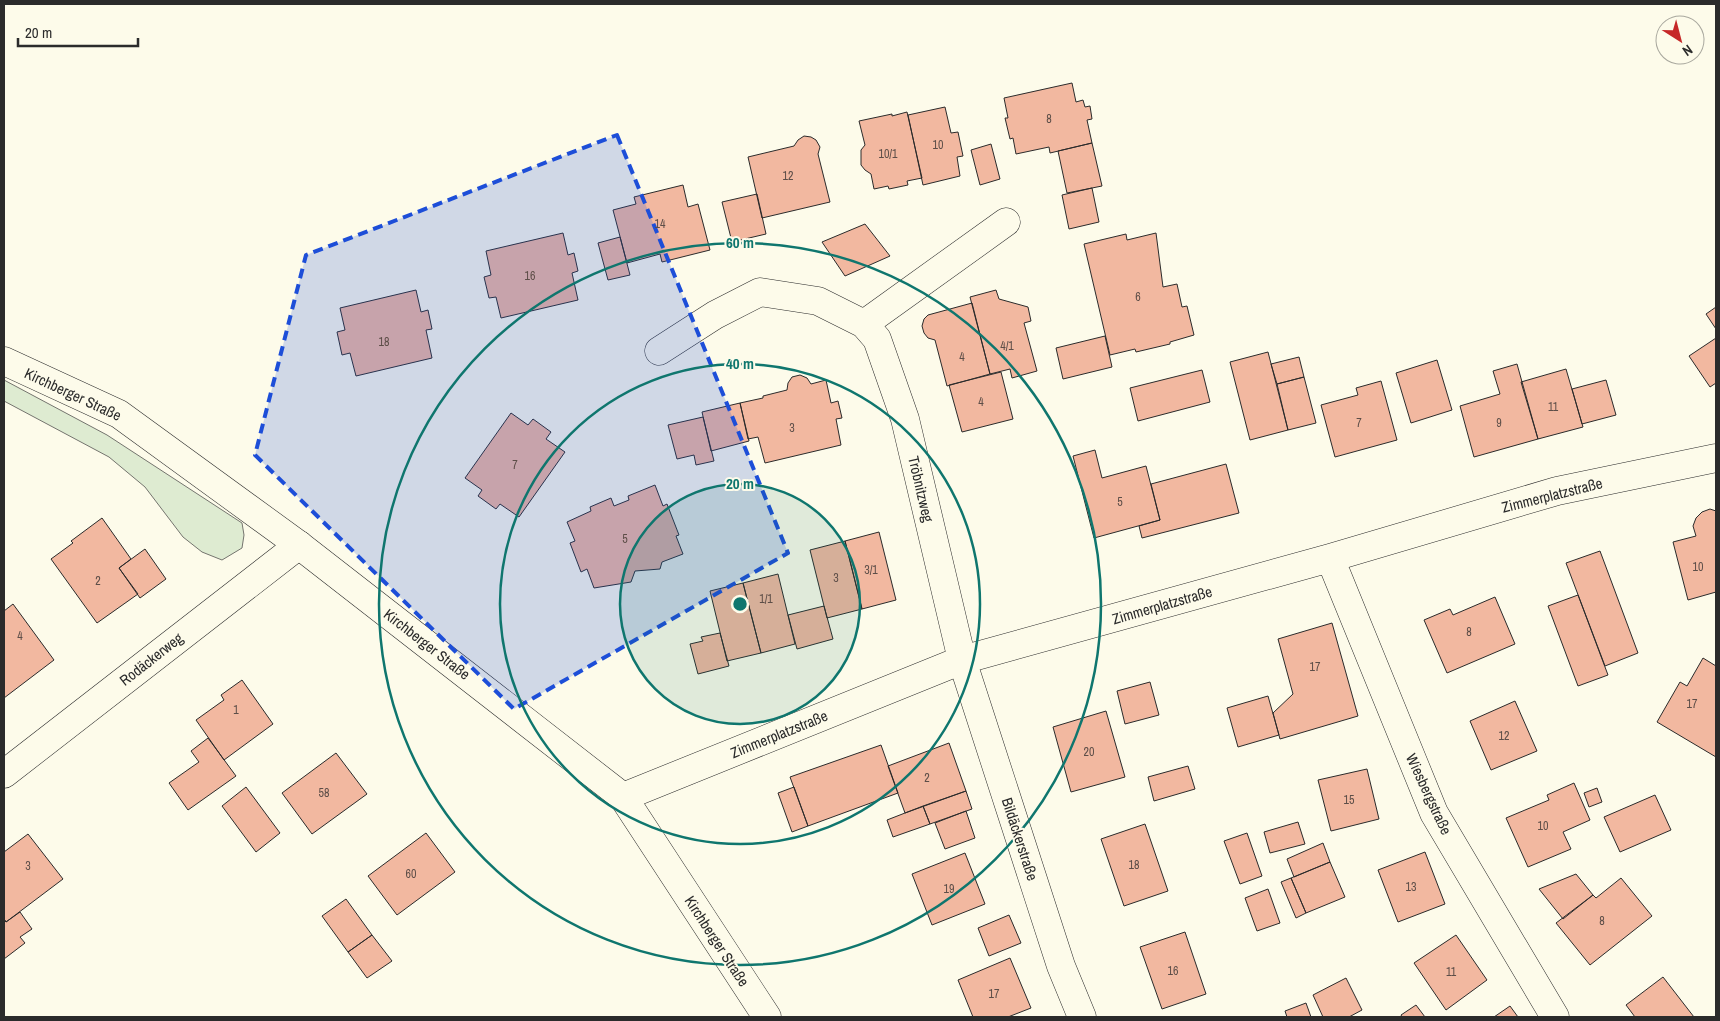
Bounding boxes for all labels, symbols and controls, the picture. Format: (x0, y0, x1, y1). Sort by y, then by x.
scale bar (18, 15, 138, 47)
north arrow (1655, 15, 1705, 65)
text: 20 m (25, 22, 52, 43)
text: N (1679, 41, 1696, 60)
house number: 8 (1046, 111, 1052, 127)
house number: 10 (933, 137, 943, 153)
house number: 10/1 (878, 146, 898, 162)
house number: 12 (783, 168, 793, 184)
house number: 14 (655, 216, 666, 232)
text: 60 m (726, 232, 754, 253)
house number: 16 (525, 268, 535, 284)
house number: 6 (1135, 289, 1141, 305)
house number: 18 (379, 334, 389, 350)
house number: 4/1 (1000, 338, 1014, 354)
house number: 4 (959, 349, 965, 365)
text: 40 m (726, 353, 754, 374)
street label: Kirchberger Straße (21, 362, 125, 426)
house number: 4 (978, 394, 984, 410)
house number: 11 (1548, 399, 1559, 415)
house number: 7 (1356, 415, 1362, 431)
house number: 9 (1496, 415, 1502, 431)
house number: 3 (789, 420, 795, 436)
street label: Tröbnitzweg (903, 454, 939, 524)
house number: 7 (512, 457, 518, 473)
street label: Zimmerplatzstraße (1499, 472, 1605, 518)
text: 20 m (726, 473, 754, 494)
house number: 5 (1117, 494, 1123, 510)
house number: 5 (622, 531, 628, 547)
house number: 10 (1693, 559, 1703, 575)
house number: 3/1 (864, 562, 878, 578)
house number: 3 (833, 570, 839, 586)
house number: 2 (95, 573, 101, 589)
street label: Zimmerplatzstraße (1110, 581, 1215, 629)
house number: 1/1 (759, 591, 773, 607)
centre of rings (731, 595, 749, 613)
street label: Kirchberger Straße (379, 604, 475, 685)
house number: 8 (1466, 624, 1472, 640)
street label: Rodäckerweg (115, 627, 187, 690)
house number: 4 (17, 628, 23, 644)
house number: 17 (1310, 659, 1321, 675)
house number: 17 (1687, 696, 1698, 712)
house number: 1 (233, 702, 239, 718)
street label: Zimmerplatzstraße (727, 705, 831, 763)
house number: 12 (1499, 728, 1509, 744)
house number: 20 (1084, 744, 1094, 760)
street label: Wiesbergstraße (1401, 750, 1457, 838)
house number: 2 (924, 770, 930, 786)
house number: 58 (319, 785, 329, 801)
house number: 15 (1344, 792, 1355, 808)
street label: Bildäckerstraße (997, 795, 1043, 883)
house number: 10 (1538, 818, 1548, 834)
house number: 18 (1129, 857, 1139, 873)
house number: 3 (25, 858, 31, 874)
house number: 60 (406, 866, 416, 882)
house number: 13 (1406, 879, 1416, 895)
house number: 19 (944, 881, 954, 897)
street label: Kirchberger Straße (680, 891, 754, 991)
house number: 8 (1599, 913, 1605, 929)
house number: 16 (1168, 963, 1178, 979)
house number: 11 (1446, 964, 1457, 980)
house number: 17 (989, 986, 1000, 1002)

